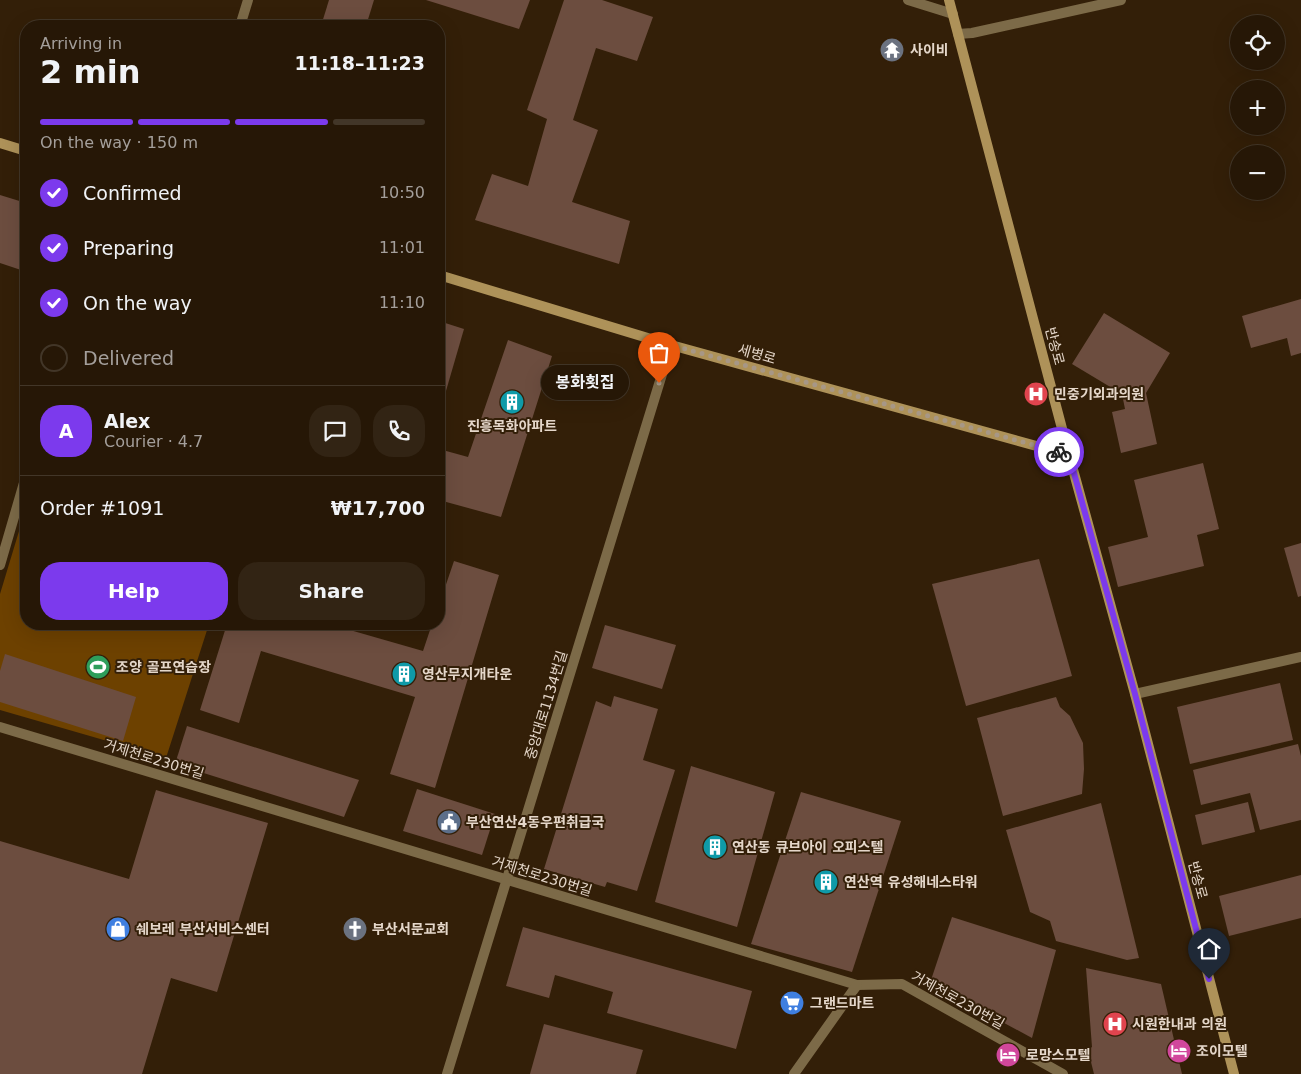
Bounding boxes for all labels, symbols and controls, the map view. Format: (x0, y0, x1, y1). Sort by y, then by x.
map controls (1230, 15, 1285, 200)
button: locate (1230, 15, 1285, 70)
text: Arriving in (40, 34, 122, 53)
temple icon: 사이비 (879, 37, 905, 63)
place label: 사이비 (910, 42, 949, 58)
text: 11:18–11:23 (295, 52, 425, 74)
text: 2 min (40, 53, 141, 91)
button: + (1230, 80, 1285, 135)
text: On the way · 150 m (40, 133, 198, 152)
button: − (1230, 145, 1285, 200)
icon: check (40, 179, 68, 207)
text: Confirmed (83, 182, 182, 204)
text: 10:50 (379, 183, 425, 202)
icon: check (40, 234, 68, 262)
text: Preparing (83, 237, 174, 259)
text: 11:01 (379, 238, 425, 257)
icon: check (40, 289, 68, 317)
text: On the way (83, 292, 192, 314)
text: 11:10 (379, 293, 425, 312)
street label: 반송로 (1042, 325, 1068, 367)
pin (638, 332, 680, 383)
icon: bag (645, 339, 673, 367)
street label: 세병로 (736, 341, 778, 367)
text: Delivered (83, 347, 174, 369)
callout: 봉화횟집 (542, 366, 629, 400)
text: 봉화횟집 (556, 373, 614, 392)
hospital icon: 민중기외과의원 (1023, 381, 1049, 407)
place label: 민중기외과의원 (1054, 386, 1144, 402)
building icon: 진흥목화아파트 (499, 389, 525, 415)
button: chat (309, 405, 361, 457)
button: phone (373, 405, 425, 457)
text: Alex (104, 410, 150, 432)
place label: 진흥목화아파트 (467, 418, 557, 434)
text: A (59, 420, 73, 442)
courier (1034, 427, 1084, 477)
text: Courier · 4.7 (104, 432, 203, 451)
icon: bike (1045, 438, 1073, 466)
text: Order #1091 (40, 497, 164, 519)
text: ₩17,700 (331, 497, 425, 519)
button: Help (40, 562, 228, 620)
button: Share (238, 562, 425, 620)
street label: 중앙대로1134번길 (522, 649, 570, 761)
sports icon: 조양 골프연습장 (85, 654, 111, 680)
place label: 조양 골프연습장 (116, 659, 211, 675)
building icon: 영산무지개타운 (391, 661, 417, 687)
place label: 영산무지개타운 (422, 666, 512, 682)
street label: 거제천로230번길 (102, 736, 206, 782)
public building icon: 부산연산4동우편취급국 (436, 809, 462, 835)
place label: 부산연산4동우편취급국 (466, 814, 605, 830)
building icon: 연산동 큐브아이 오피스텔 (702, 834, 728, 860)
place label: 연산동 큐브아이 오피스텔 (732, 839, 884, 855)
street label: 거제천로230번길 (490, 853, 594, 899)
street label: 반송로 (1185, 859, 1211, 901)
building icon: 연산역 유성해네스타워 (813, 869, 839, 895)
place label: 연산역 유성해네스타워 (844, 874, 978, 890)
shop icon: 쉐보레 부산서비스센터 (105, 916, 131, 942)
church icon: 부산서문교회 (342, 916, 368, 942)
place label: 쉐보레 부산서비스센터 (136, 921, 270, 937)
place label: 부산서문교회 (372, 921, 449, 937)
pin (1188, 928, 1230, 979)
icon: home (1195, 935, 1223, 963)
street label: 거제천로230번길 (909, 968, 1007, 1032)
supermarket icon: 그랜드마트 (779, 990, 805, 1016)
place label: 그랜드마트 (810, 995, 875, 1011)
hospital icon: 시원한내과 의원 (1102, 1011, 1128, 1037)
place label: 시원한내과 의원 (1132, 1016, 1227, 1032)
hotel icon: 조이모텔 (1166, 1038, 1192, 1064)
hotel icon: 로망스모텔 (995, 1042, 1021, 1068)
place label: 조이모텔 (1196, 1043, 1248, 1059)
place label: 로망스모텔 (1026, 1047, 1091, 1063)

